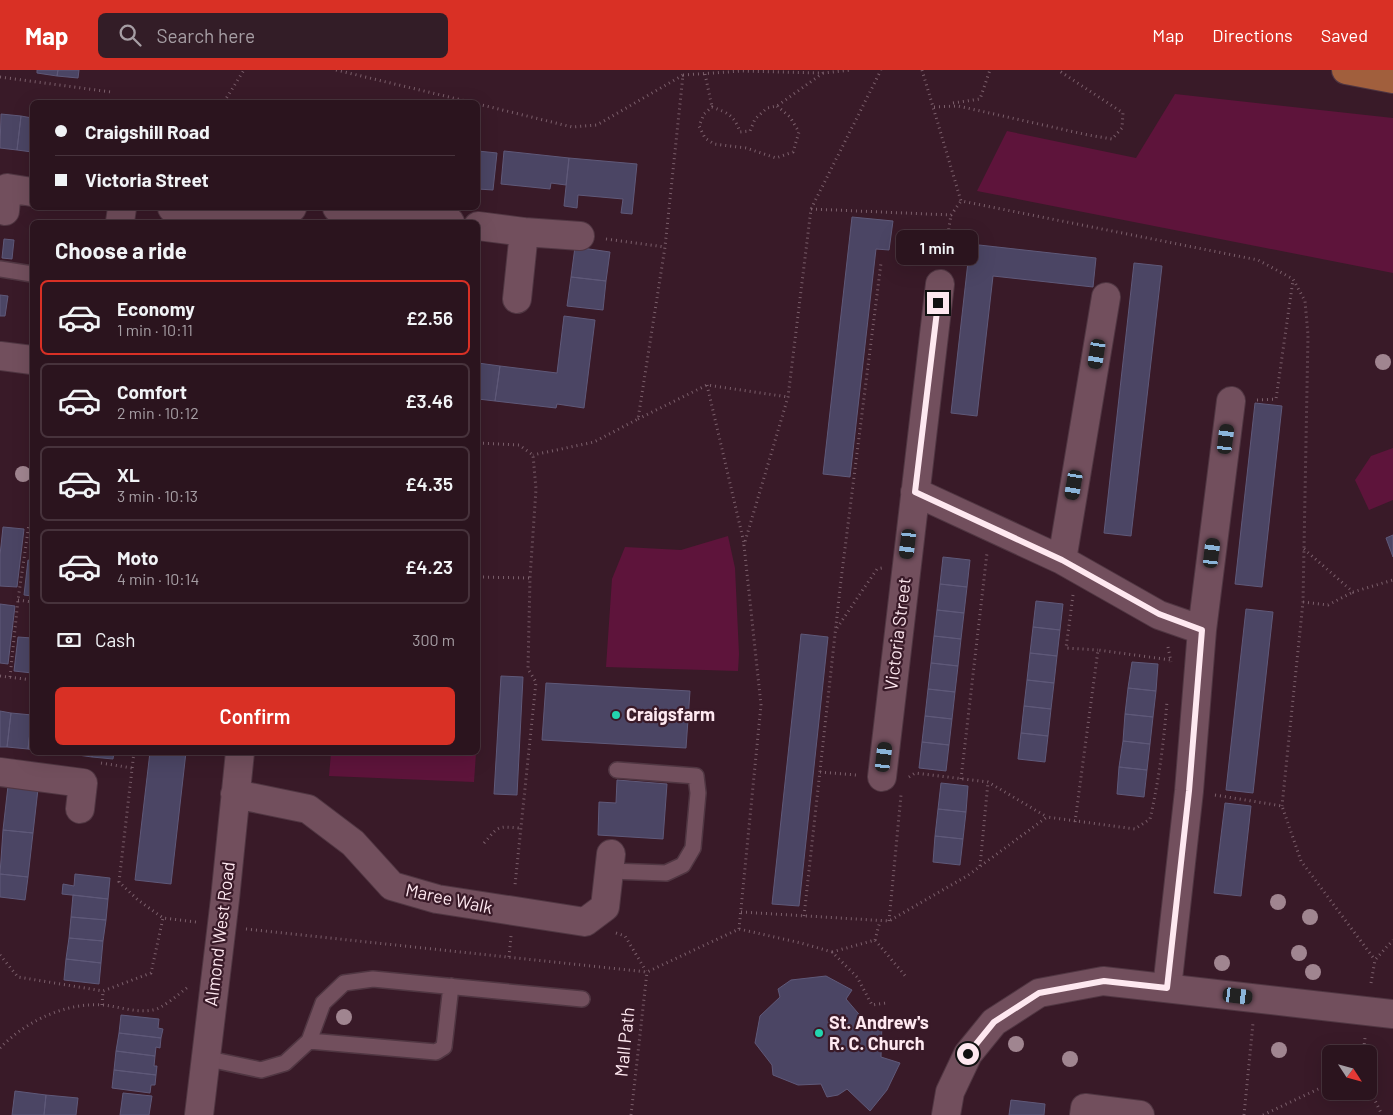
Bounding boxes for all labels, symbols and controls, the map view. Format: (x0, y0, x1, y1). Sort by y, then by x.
search box (98, 13, 448, 58)
text: Map (25, 21, 68, 50)
icon: search (116, 21, 144, 49)
text: Search here (156, 24, 255, 47)
text: Map (1152, 24, 1184, 46)
text: Directions (1212, 24, 1293, 46)
text: Saved (1321, 24, 1368, 46)
text: Craigshill Road (85, 120, 210, 143)
text: Victoria Street (85, 168, 209, 191)
callout: 1 min (897, 230, 979, 266)
text: Choose a ride (55, 237, 187, 263)
text: 1 min (920, 238, 954, 257)
route end (927, 292, 949, 314)
icon: car (57, 295, 102, 340)
text: Economy (117, 297, 195, 320)
text: £2.56 (406, 306, 453, 329)
text: 1 min · 10:11 (117, 320, 193, 339)
car (1087, 338, 1106, 370)
icon: car (57, 378, 102, 423)
text: Comfort (117, 380, 187, 403)
text: £3.46 (405, 389, 453, 412)
text: 2 min · 10:12 (117, 403, 199, 422)
car (1216, 423, 1235, 455)
icon: car (57, 461, 102, 506)
text: XL (117, 463, 140, 486)
car (1064, 469, 1083, 501)
text: £4.35 (405, 472, 453, 495)
text: 3 min · 10:13 (117, 486, 198, 505)
car (898, 528, 917, 560)
car (1202, 537, 1221, 569)
icon: car (57, 544, 102, 589)
text: Moto (117, 546, 159, 569)
text: £4.23 (405, 555, 453, 578)
text: 4 min · 10:14 (117, 569, 199, 588)
street label: Victoria Street (879, 576, 915, 692)
icon: cash (55, 626, 83, 654)
text: Cash (95, 628, 136, 651)
text: 300 m (412, 630, 455, 649)
button: Confirm (55, 687, 455, 745)
place label: Craigsfarm (626, 703, 715, 725)
marker: Craigsfarm (610, 709, 622, 721)
car (874, 741, 893, 773)
street label: Almond West Road (199, 860, 239, 1007)
street label: Maree Walk (404, 878, 495, 918)
car (1222, 987, 1253, 1005)
street label: Mall Path (609, 1006, 639, 1078)
place label: St. Andrew's R. C. Church (829, 1011, 929, 1054)
marker: St. Andrew's R. C. Church (813, 1027, 825, 1039)
route start (957, 1043, 979, 1065)
north arrow (1322, 1045, 1378, 1100)
map controls (1322, 1045, 1377, 1100)

